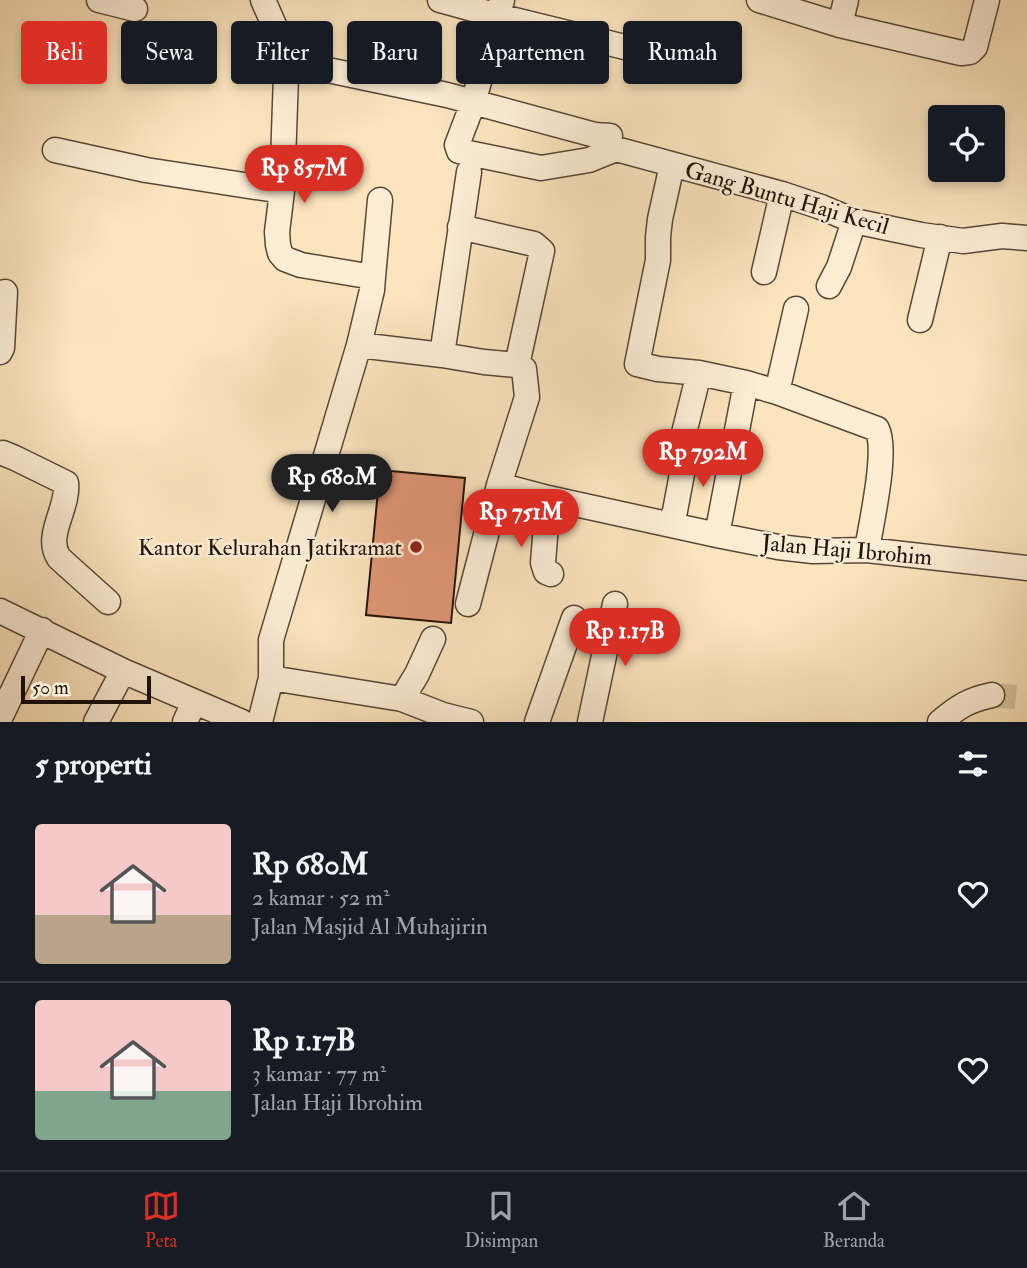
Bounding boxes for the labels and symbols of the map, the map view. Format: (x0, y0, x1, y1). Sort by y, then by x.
pin: Rp 857M (239, 146, 369, 205)
street label: Gang Buntu Haji Kecil (682, 155, 892, 241)
pin: Rp 792M (638, 430, 768, 489)
pin: Rp 680M (267, 454, 397, 514)
pin: Rp 751M (456, 490, 586, 549)
street label: Jalan Haji Ibrohim (760, 528, 934, 572)
place label: Kantor Kelurahan Jatikramat (138, 533, 402, 562)
marker: Kantor Kelurahan Jatikramat (408, 539, 424, 555)
pin: Rp 1.17B (553, 608, 697, 668)
scale bar (21, 673, 150, 705)

